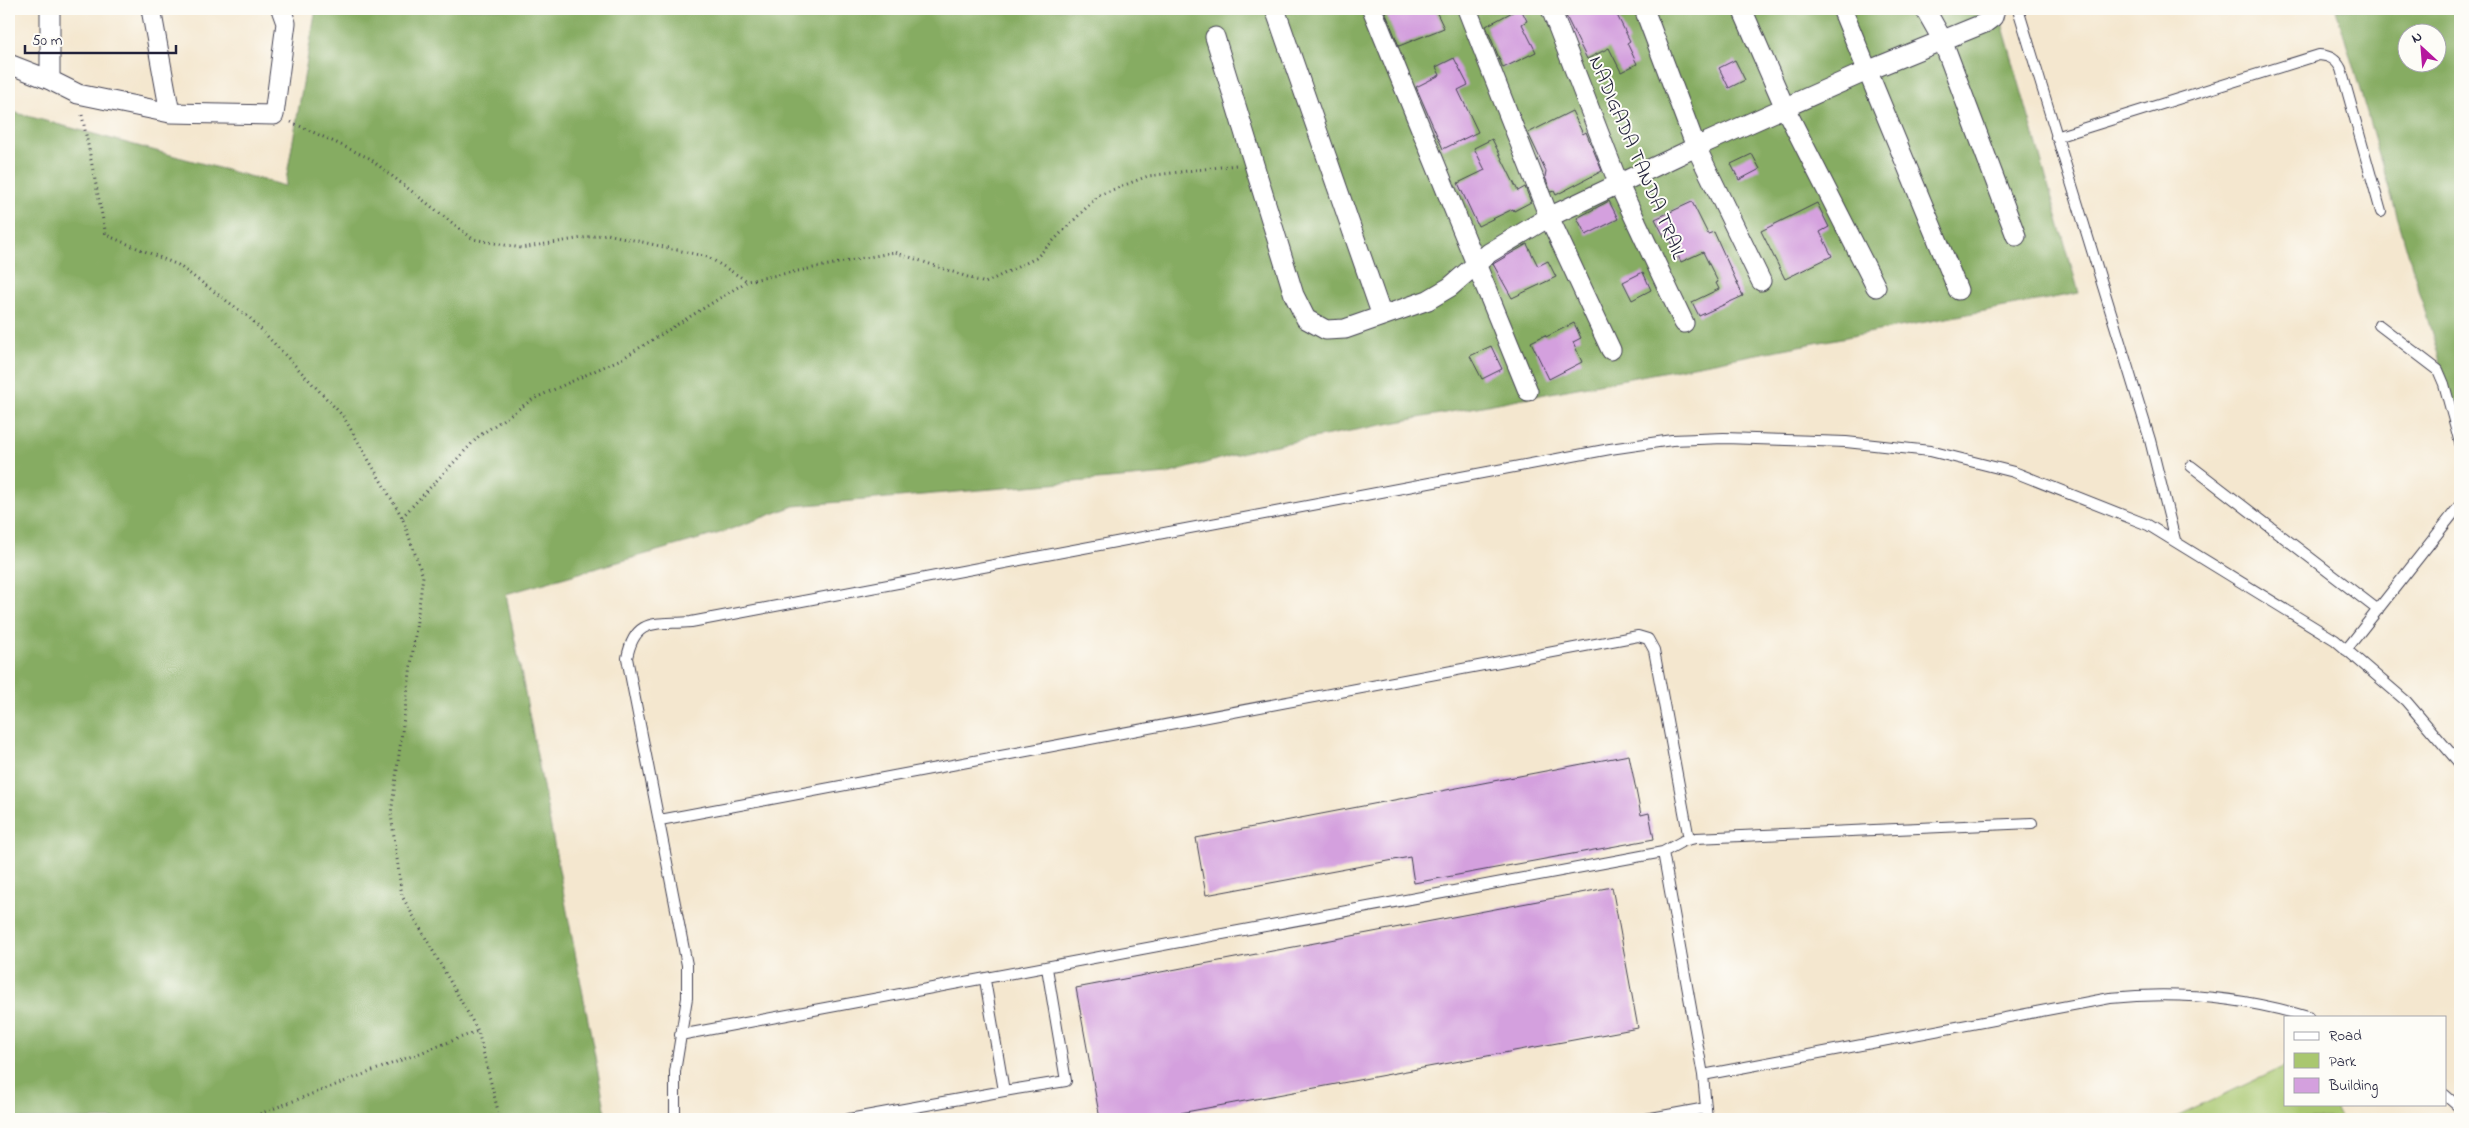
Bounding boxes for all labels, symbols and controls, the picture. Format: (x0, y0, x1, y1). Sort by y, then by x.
scale bar (25, 22, 176, 54)
north arrow (2396, 22, 2446, 72)
text: N (2408, 26, 2426, 49)
text: 50 m (32, 30, 63, 52)
street label: NADIGADA TANDA TRAIL (1580, 52, 1692, 265)
legend (2284, 1016, 2446, 1106)
text: Road (2329, 1025, 2362, 1047)
text: Park (2329, 1051, 2357, 1073)
text: Building (2328, 1075, 2378, 1098)

